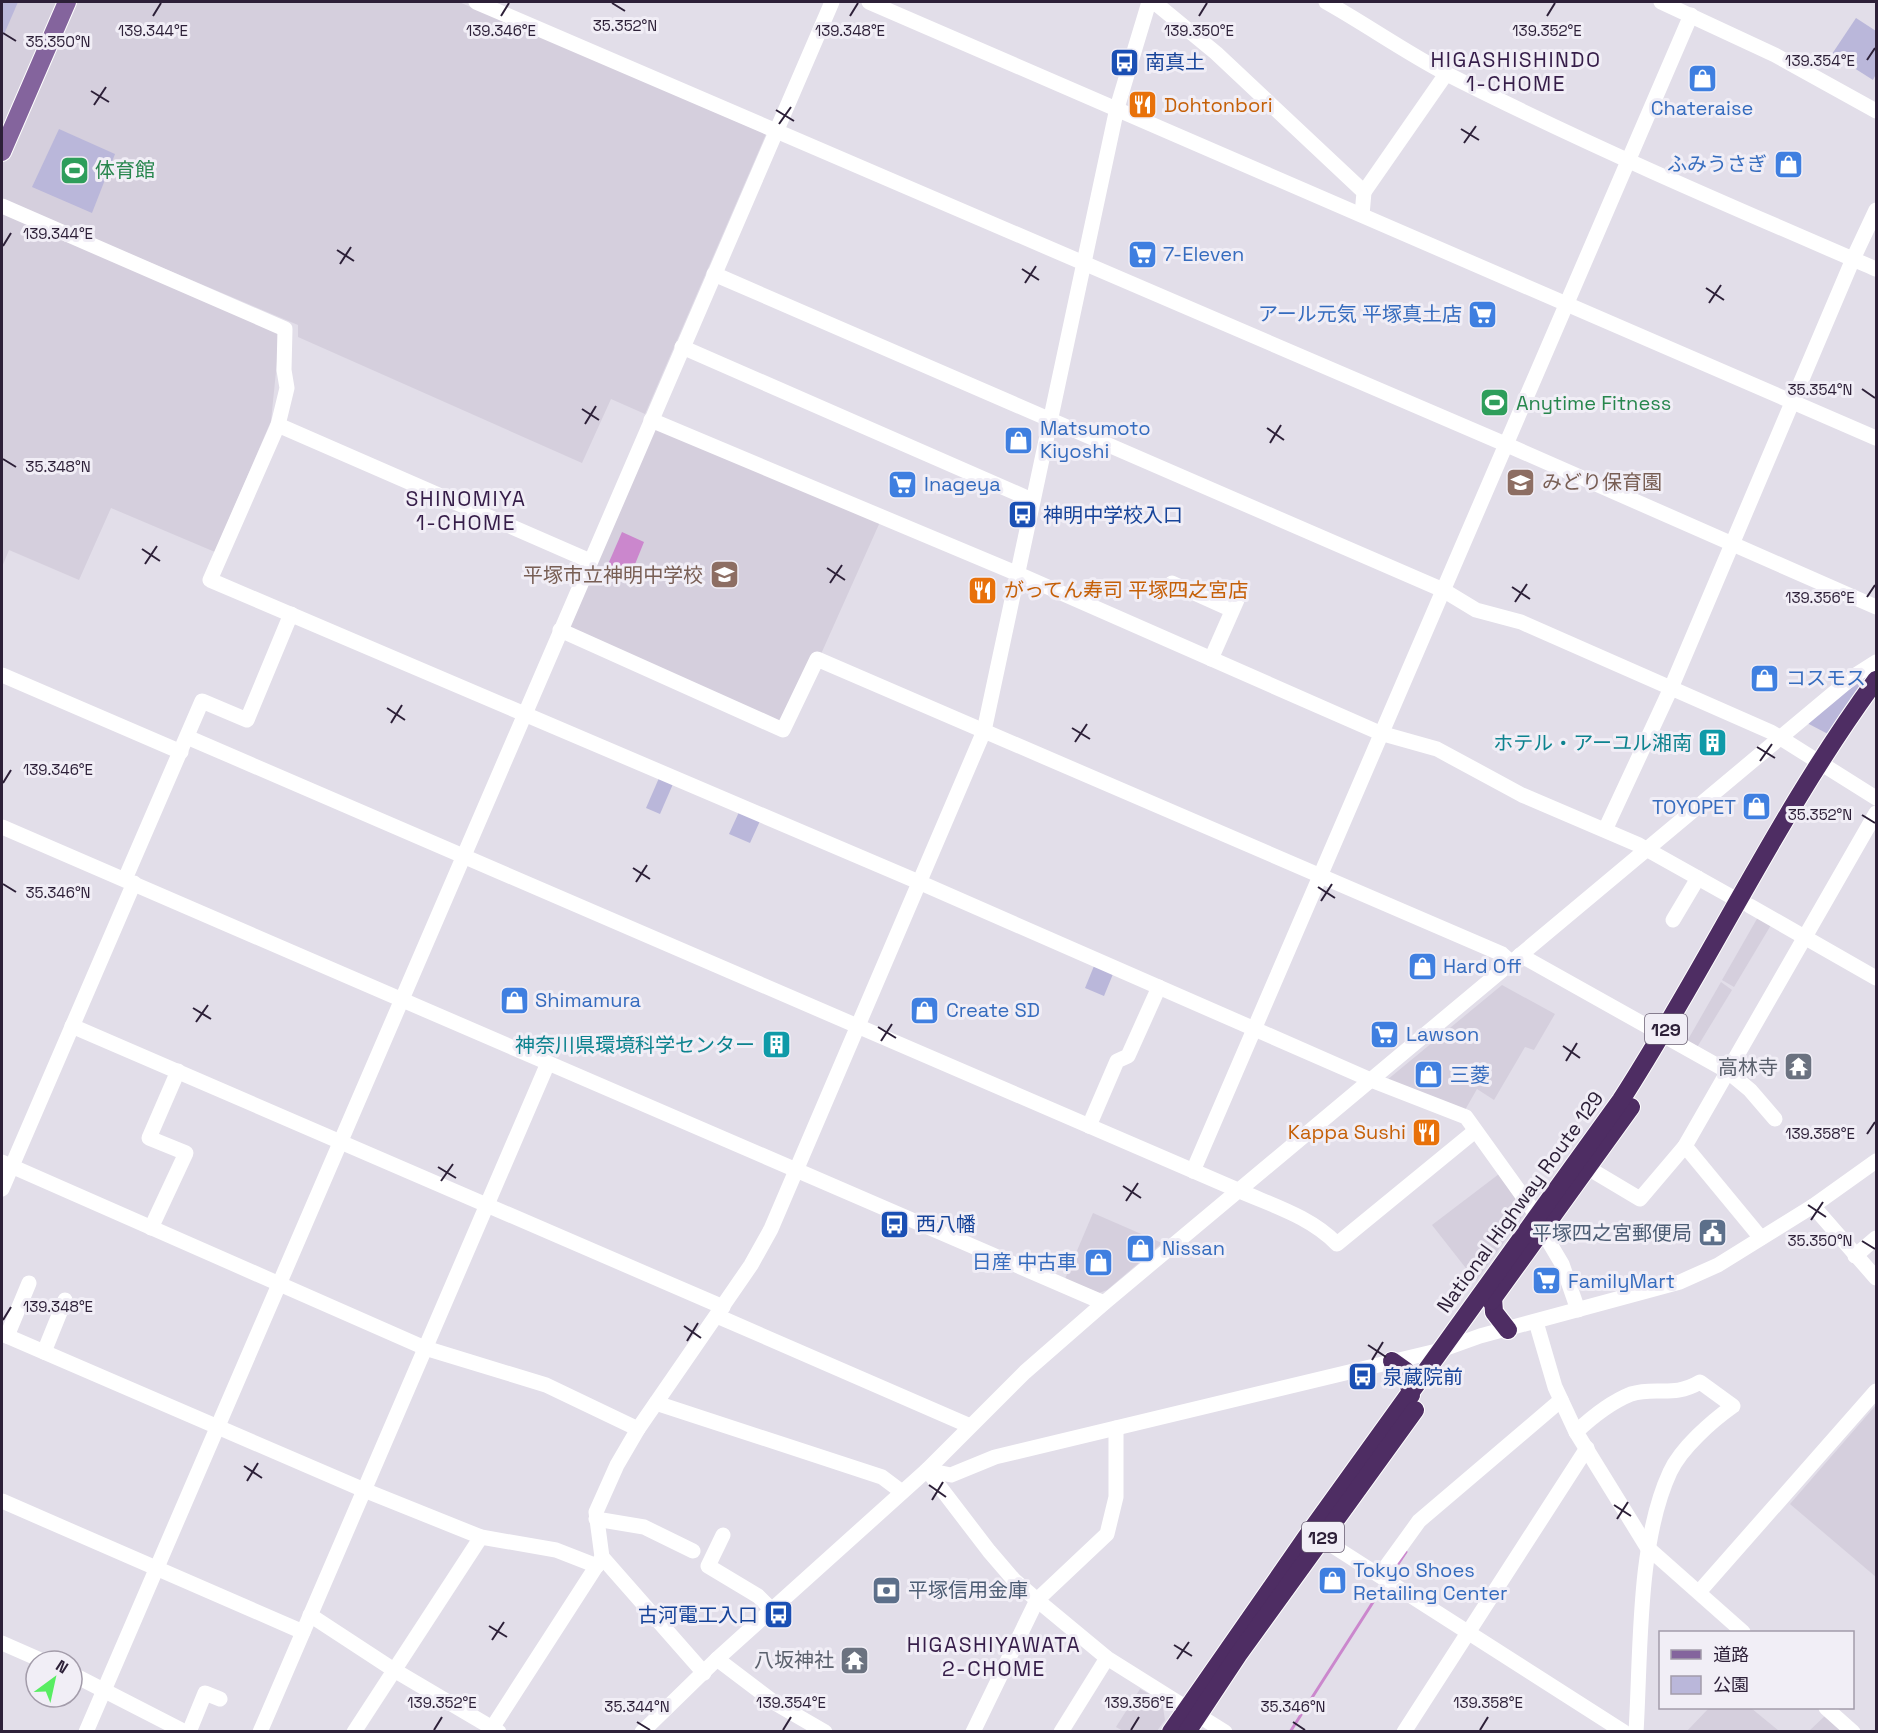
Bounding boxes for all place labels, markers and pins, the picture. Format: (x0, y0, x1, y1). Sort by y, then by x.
bus stop icon: 南真土 (1108, 46, 1140, 78)
place label: 南真土 (1145, 49, 1205, 75)
shop icon: Chateraise (1686, 62, 1718, 94)
restaurant icon: Dohtonbori (1127, 89, 1159, 121)
place label: Dohtonbori (1164, 92, 1273, 118)
place label: Chateraise (1651, 95, 1753, 121)
shop icon: ふみうさぎ (1772, 148, 1804, 180)
place label: ふみうさぎ (1667, 151, 1767, 177)
sports icon: 体育館 (58, 154, 90, 186)
place label: 体育館 (95, 157, 155, 183)
supermarket icon: 7-Eleven (1126, 238, 1158, 270)
place label: 7-Eleven (1163, 241, 1244, 267)
supermarket icon: アール元気 平塚真土店 (1467, 298, 1499, 330)
place label: アール元気 平塚真土店 (1258, 301, 1462, 327)
sports icon: Anytime Fitness (1479, 387, 1511, 419)
place label: Anytime Fitness (1516, 390, 1671, 416)
place label: Matsumoto Kiyoshi (1040, 415, 1151, 464)
shop icon: Matsumoto Kiyoshi (1003, 424, 1035, 456)
school or university icon: みどり保育園 (1505, 466, 1537, 498)
supermarket icon: Inageya (887, 468, 919, 500)
place label: みどり保育園 (1542, 469, 1662, 495)
place label: Inageya (924, 471, 1001, 497)
bus stop icon: 神明中学校入口 (1006, 499, 1038, 531)
place label: 神明中学校入口 (1043, 502, 1183, 528)
school or university icon: 平塚市立神明中学校 (708, 559, 740, 591)
place label: 平塚市立神明中学校 (523, 562, 703, 588)
restaurant icon: がってん寿司 平塚四之宮店 (967, 574, 999, 606)
place label: がってん寿司 平塚四之宮店 (1004, 577, 1248, 603)
shop icon: コスモス (1749, 662, 1781, 694)
place label: コスモス (1786, 665, 1866, 691)
building icon: ホテル・アーユル湘南 (1697, 727, 1729, 759)
place label: ホテル・アーユル湘南 (1493, 730, 1692, 756)
shop icon: TOYOPET (1741, 791, 1773, 823)
place label: TOYOPET (1652, 794, 1736, 820)
shop icon: Hard Off (1406, 950, 1438, 982)
place label: Hard Off (1443, 953, 1521, 979)
shop icon: Shimamura (498, 984, 530, 1016)
place label: Shimamura (535, 987, 641, 1013)
shop icon: Create SD (909, 994, 941, 1026)
place label: Create SD (946, 997, 1040, 1023)
supermarket icon: Lawson (1369, 1018, 1401, 1050)
place label: Lawson (1406, 1021, 1479, 1047)
building icon: 神奈川県環境科学センター (760, 1029, 792, 1061)
place label: 神奈川県環境科学センター (515, 1032, 755, 1058)
temple icon: 高林寺 (1783, 1051, 1815, 1083)
place label: 高林寺 (1718, 1054, 1778, 1080)
shop icon: 三菱 (1413, 1059, 1445, 1091)
place label: 三菱 (1450, 1062, 1490, 1088)
restaurant icon: Kappa Sushi (1411, 1116, 1443, 1148)
place label: Kappa Sushi (1288, 1119, 1406, 1145)
bus stop icon: 西八幡 (879, 1208, 911, 1240)
place label: 西八幡 (916, 1211, 976, 1237)
public building icon: 平塚四之宮郵便局 (1697, 1217, 1729, 1249)
place label: 平塚四之宮郵便局 (1532, 1220, 1692, 1246)
shop icon: Nissan (1125, 1232, 1157, 1264)
place label: Nissan (1162, 1235, 1225, 1261)
shop icon: 日産 中古車 (1082, 1246, 1114, 1278)
place label: 日産 中古車 (972, 1249, 1077, 1275)
supermarket icon: FamilyMart (1531, 1265, 1563, 1297)
place label: FamilyMart (1568, 1268, 1675, 1294)
bus stop icon: 泉蔵院前 (1346, 1361, 1378, 1393)
place label: 泉蔵院前 (1383, 1364, 1463, 1390)
place label: Tokyo Shoes Retailing Center (1353, 1557, 1508, 1606)
shop icon: Tokyo Shoes Retailing Center (1316, 1565, 1348, 1597)
bank icon: 平塚信用金庫 (871, 1574, 903, 1606)
place label: 平塚信用金庫 (908, 1577, 1028, 1603)
bus stop icon: 古河電工入口 (763, 1599, 795, 1631)
place label: 古河電工入口 (638, 1602, 758, 1628)
temple icon: 八坂神社 (839, 1644, 871, 1676)
place label: 八坂神社 (754, 1647, 834, 1673)

